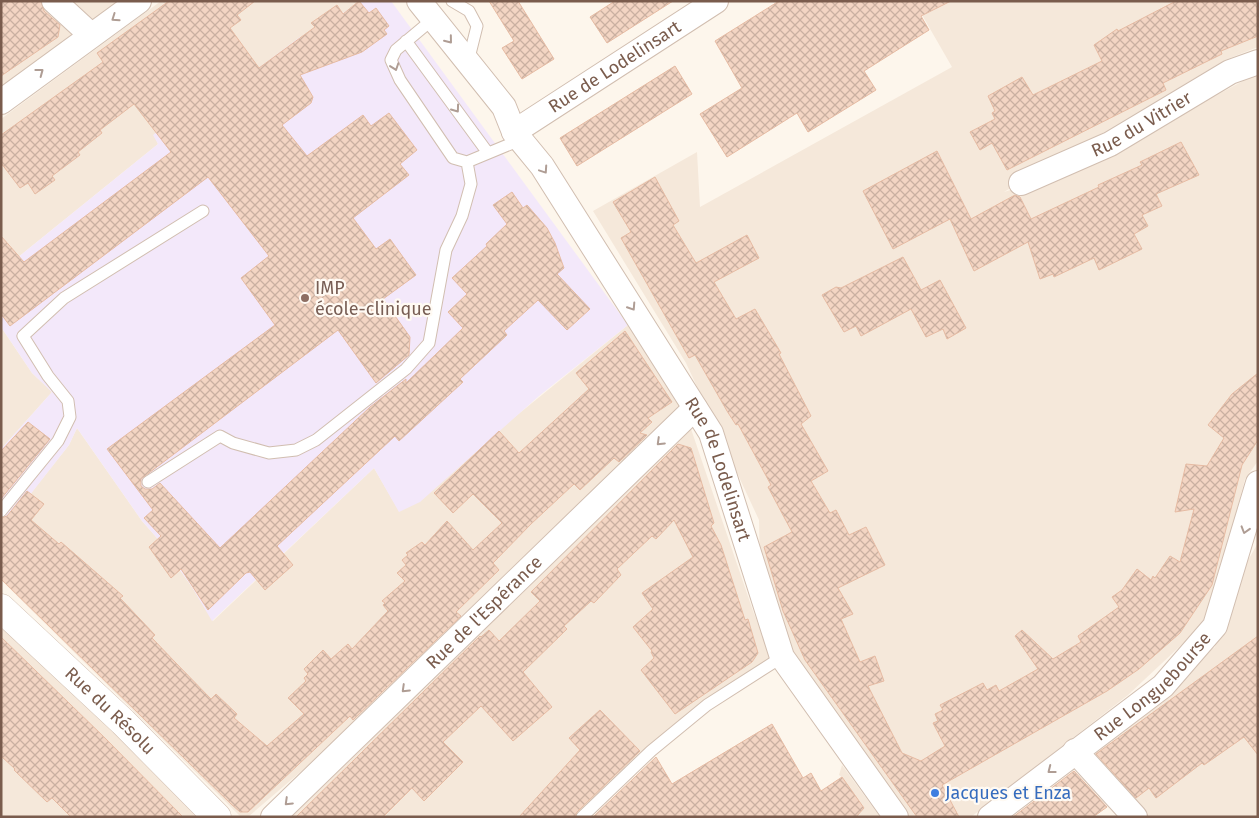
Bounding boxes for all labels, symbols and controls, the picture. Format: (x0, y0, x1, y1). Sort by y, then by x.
one-way arrow (111, 12, 121, 21)
street label: Rue de Lodelinsart (544, 15, 685, 118)
one-way arrow (444, 34, 453, 43)
one-way arrow (389, 62, 399, 70)
one-way arrow (34, 70, 43, 78)
street label: Rue du Vitrier (1088, 87, 1195, 162)
one-way arrow (450, 103, 459, 113)
one-way arrow (538, 164, 547, 174)
place label: IMP école-clinique (315, 277, 431, 320)
marker: IMP école-clinique (299, 292, 311, 304)
one-way arrow (626, 301, 635, 310)
street label: Rue de Lodelinsart (680, 393, 756, 544)
one-way arrow (657, 436, 666, 445)
one-way arrow (1240, 525, 1250, 533)
street label: Rue de l'Espérance (421, 551, 547, 674)
street label: Rue Longuebourse (1090, 628, 1216, 745)
street label: Rue du Résolu (60, 662, 160, 759)
one-way arrow (402, 683, 411, 692)
one-way arrow (1048, 764, 1057, 772)
place label: Jacques et Enza (945, 782, 1071, 804)
marker: Jacques et Enza (929, 787, 941, 799)
one-way arrow (285, 796, 294, 805)

